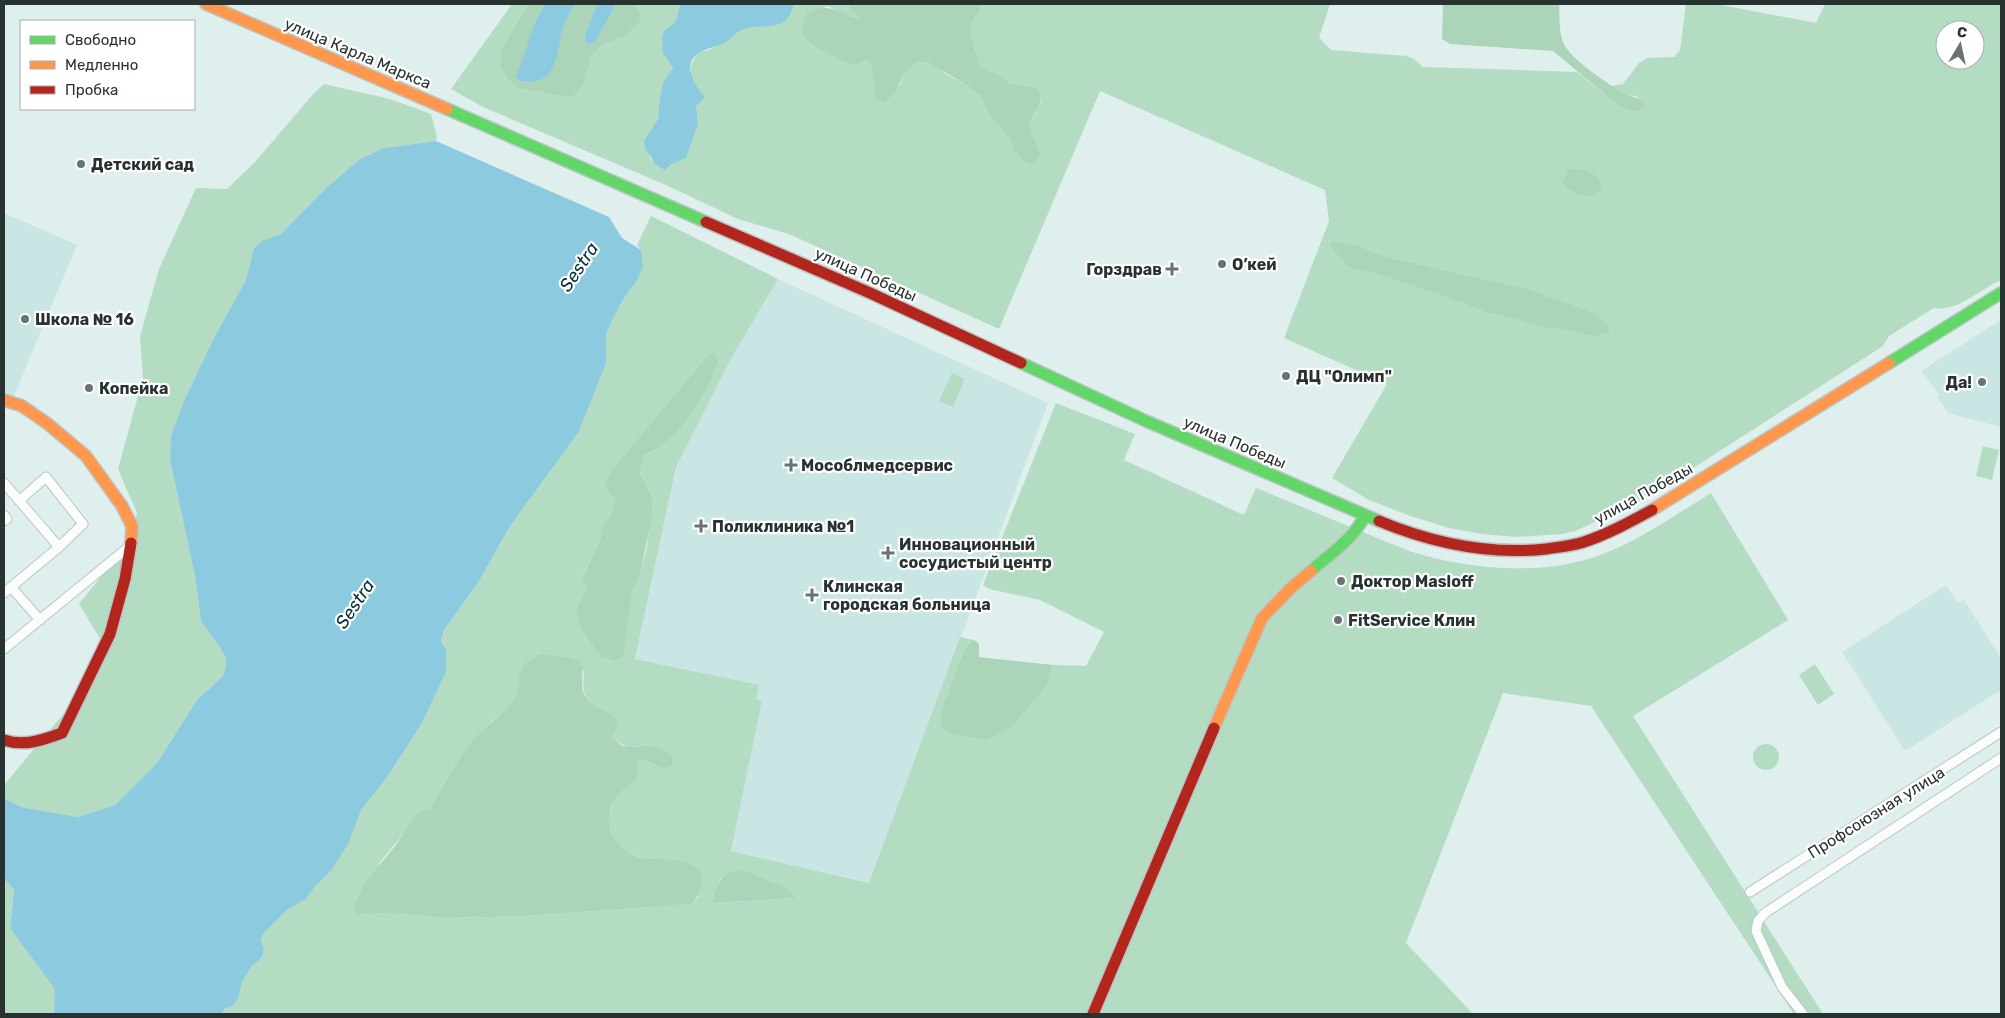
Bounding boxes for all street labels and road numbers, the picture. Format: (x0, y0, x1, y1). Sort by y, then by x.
street label: улица Карла Маркса (282, 14, 434, 93)
street label: улица Победы (812, 243, 920, 305)
street label: улица Победы (1181, 412, 1289, 473)
street label: улица Победы (1591, 459, 1696, 528)
street label: Профсоюзная улица (1804, 763, 1948, 862)

